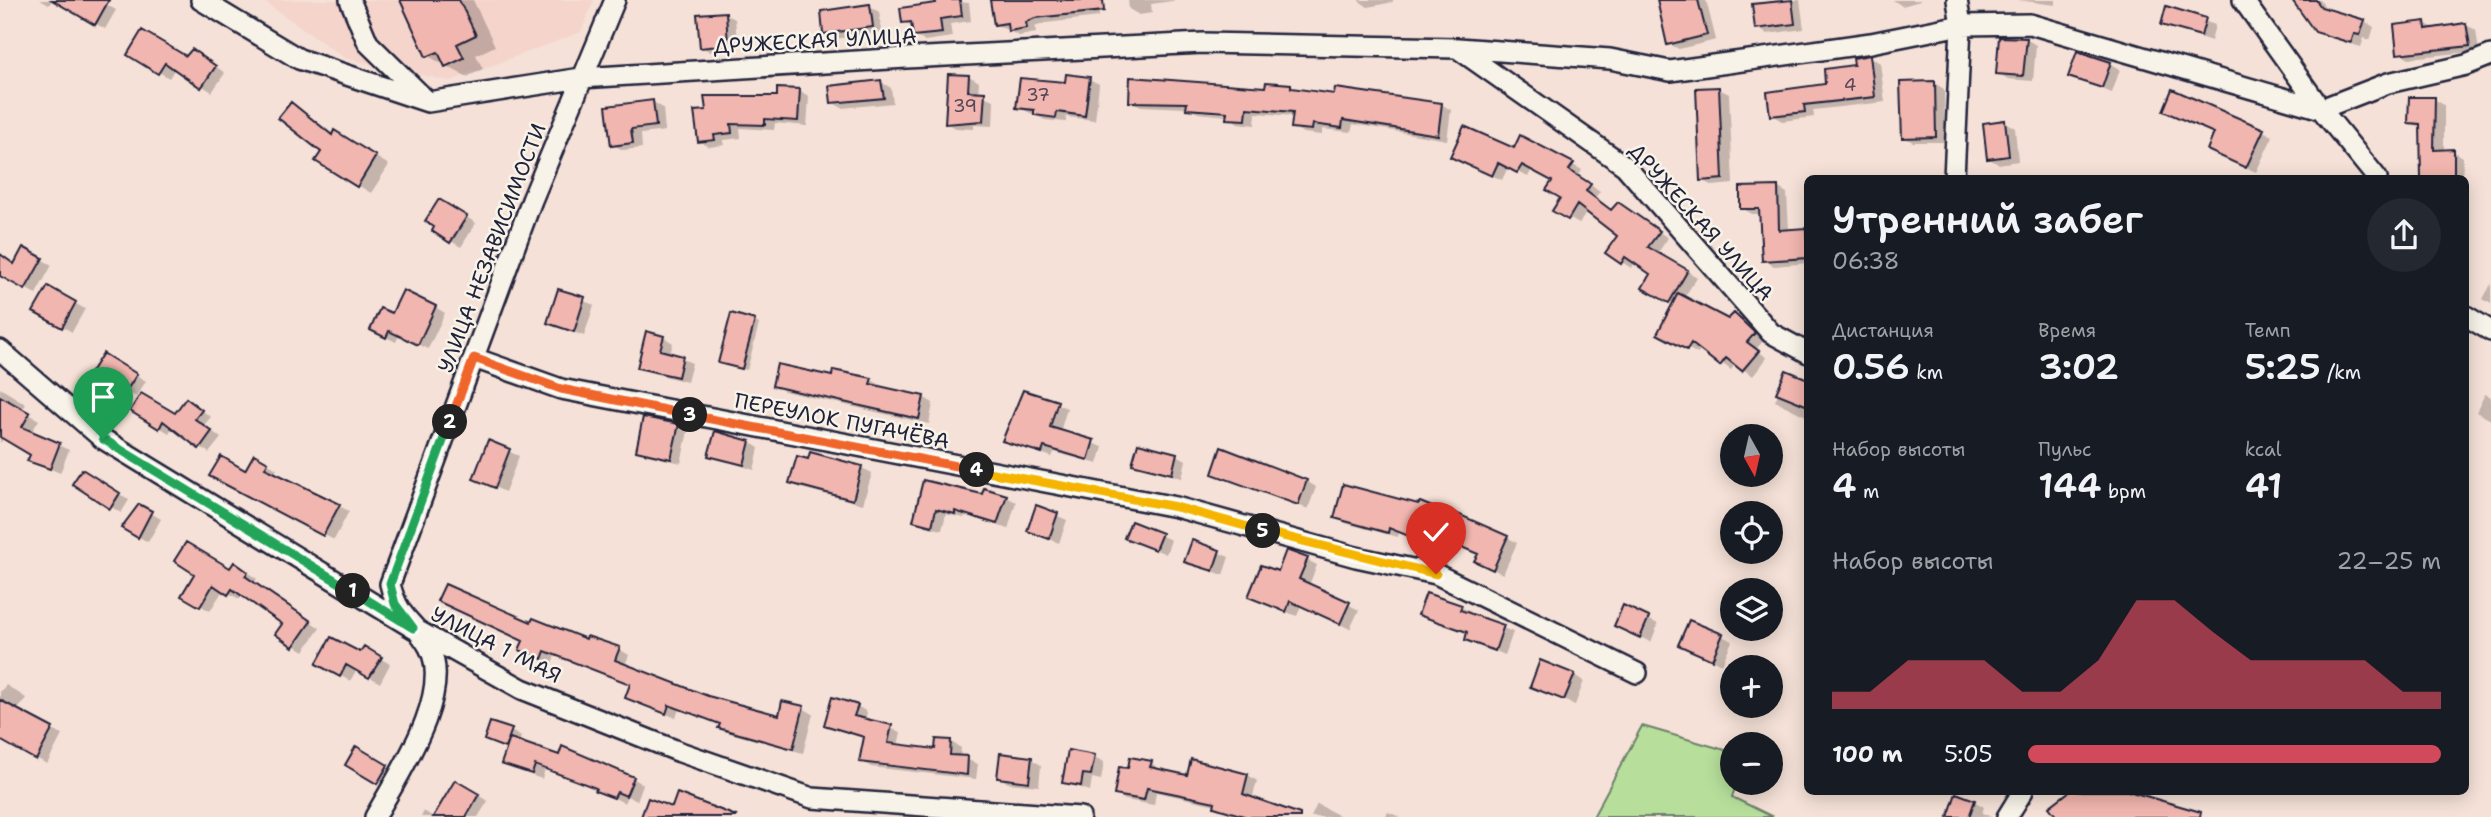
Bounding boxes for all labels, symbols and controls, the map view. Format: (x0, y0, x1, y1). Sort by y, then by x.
street label: ДРУЖЕСКАЯ УЛИЦА (713, 22, 917, 60)
house number: 4 (1844, 73, 1856, 97)
house number: 37 (1026, 83, 1050, 107)
house number: 39 (953, 94, 977, 118)
street label: УЛИЦА НЕЗАВИСИМОСТИ (431, 119, 553, 377)
street label: ДРУЖЕСКАЯ УЛИЦА (1623, 137, 1779, 307)
text: Утренний забег (1832, 194, 2143, 245)
button: share (2367, 198, 2441, 272)
text: 06:38 (1832, 246, 1900, 276)
text: Дистанция (1832, 318, 1934, 343)
text: Время (2038, 318, 2096, 343)
text: Темп (2245, 318, 2291, 343)
text: 0.56 (1832, 343, 1910, 390)
text: 3:02 (2038, 343, 2119, 390)
text: 5:25 (2245, 343, 2321, 390)
text: km (1910, 360, 1943, 385)
text: /km (2321, 360, 2361, 385)
pin (73, 367, 133, 439)
icon: arrive (84, 378, 122, 416)
street label: ПЕРЕУЛОК ПУГАЧЁВА (732, 386, 952, 456)
pin: 3 (672, 398, 708, 432)
text: 3 (683, 402, 696, 427)
pin: 2 (433, 404, 468, 440)
text: 2 (443, 409, 456, 434)
north arrow (1720, 424, 1783, 486)
map controls (1720, 424, 1783, 795)
text: Набор высоты (1832, 437, 1965, 462)
text: Пульс (2038, 437, 2092, 462)
text: kcal (2245, 437, 2282, 462)
pin: 4 (960, 452, 995, 488)
text: 4 (970, 457, 983, 482)
text: 4 (1832, 462, 1857, 509)
text: 144 (2038, 462, 2101, 509)
text: 41 (2245, 462, 2283, 509)
text: m (1857, 479, 1879, 504)
text: bpm (2101, 479, 2146, 504)
button: locate (1720, 501, 1783, 564)
pin (1406, 502, 1466, 574)
icon: check (1417, 513, 1455, 551)
pin: 5 (1246, 514, 1280, 548)
text: 5 (1257, 518, 1268, 543)
text: Набор высоты (1832, 546, 1993, 576)
text: 22–25 m (2336, 546, 2441, 576)
pin: 1 (336, 574, 370, 608)
text: 1 (348, 578, 357, 603)
button: layers (1720, 578, 1783, 641)
street label: УЛИЦА 1 МАЯ (426, 600, 566, 690)
button: + (1720, 655, 1783, 718)
button: − (1720, 732, 1783, 795)
text: 100 m (1832, 739, 1903, 769)
text: 5:05 (1944, 739, 1993, 769)

